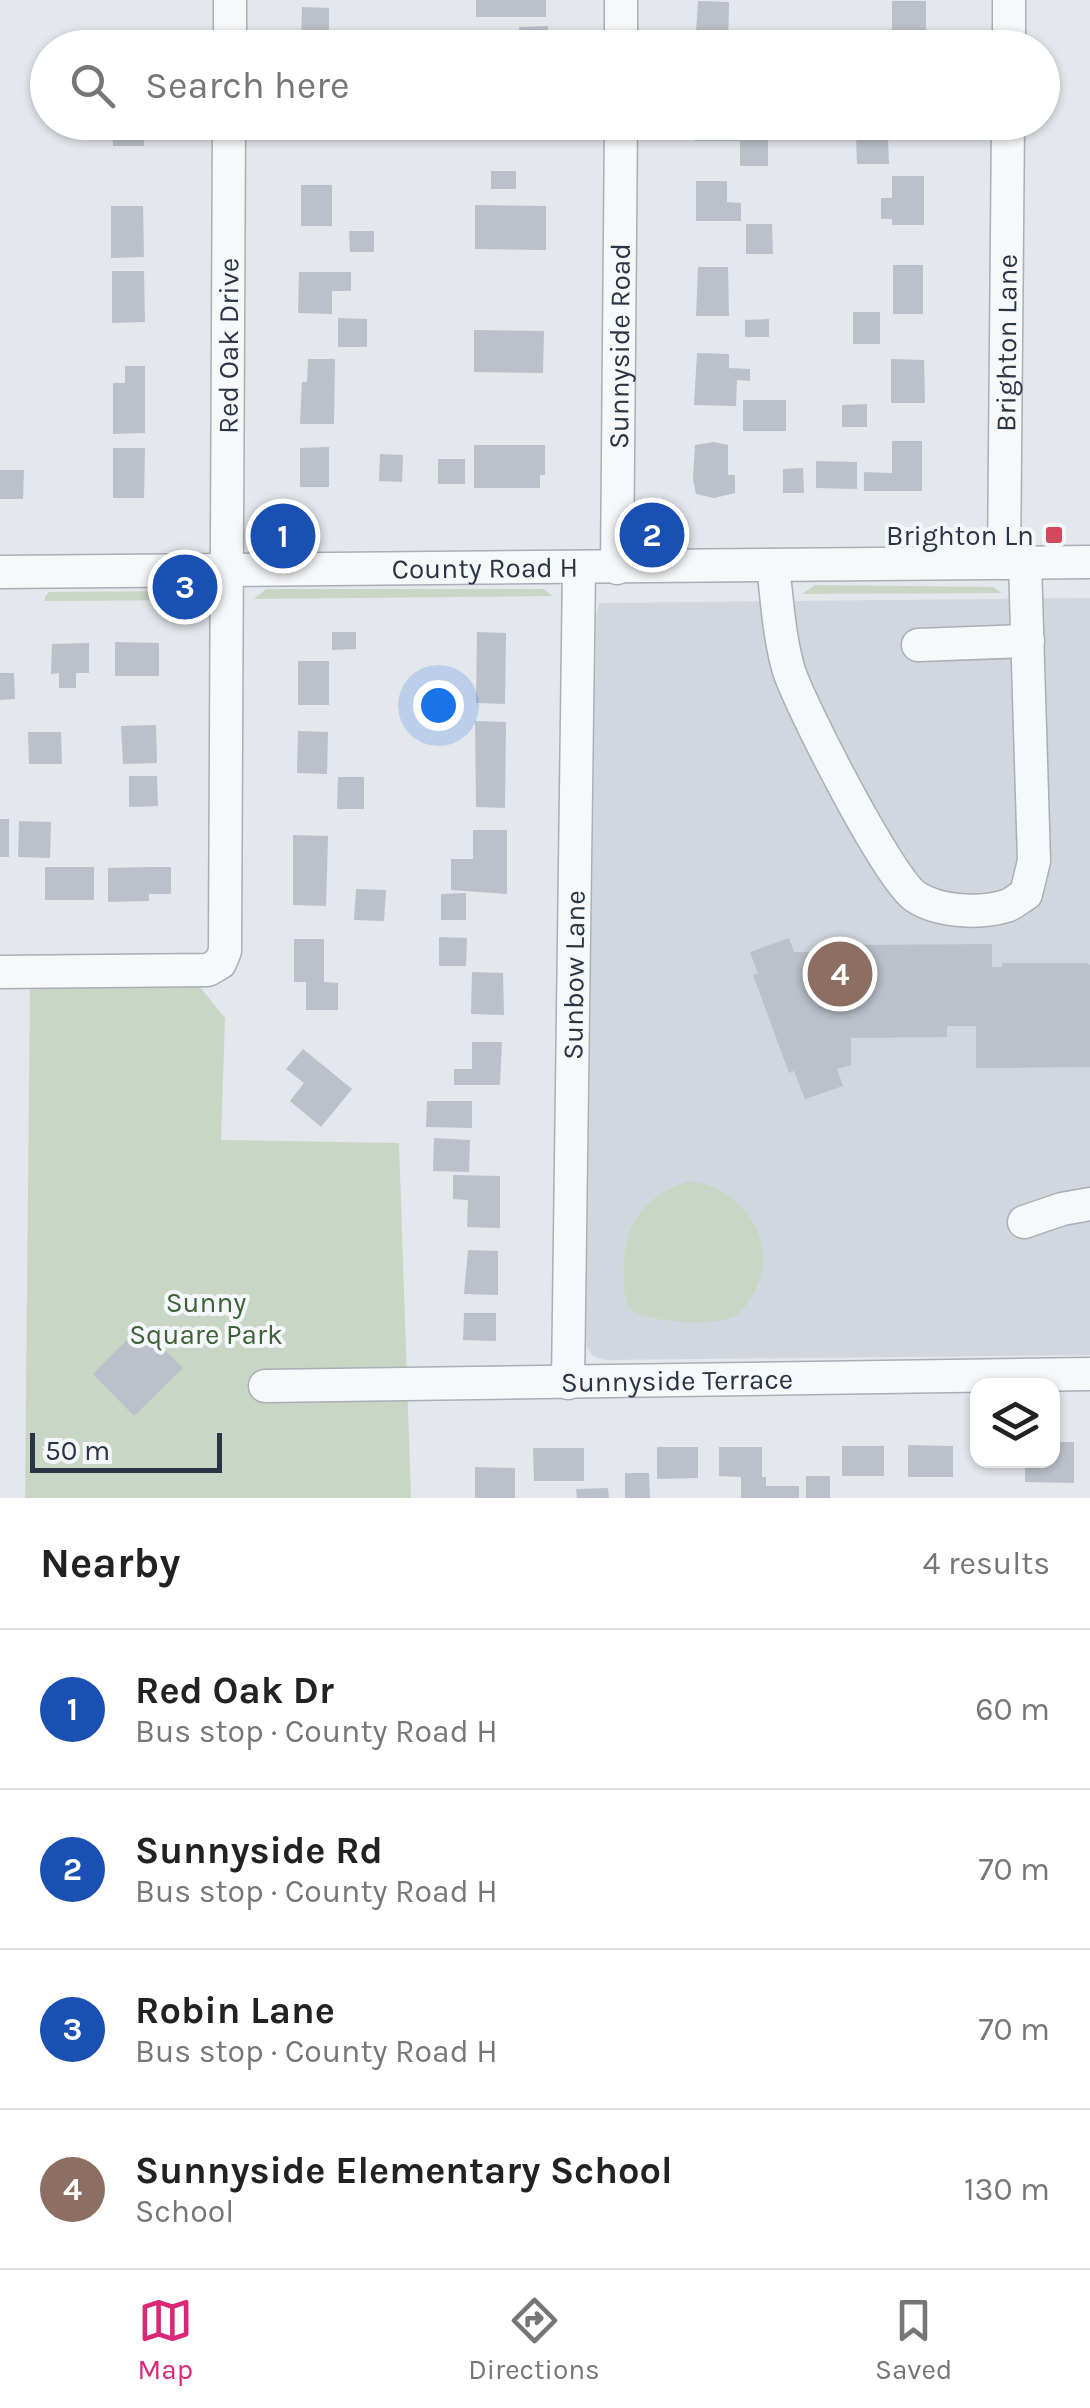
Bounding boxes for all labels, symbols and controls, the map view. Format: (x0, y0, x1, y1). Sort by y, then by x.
search box (30, 30, 1060, 140)
icon: search (65, 58, 120, 113)
text: Search here (145, 63, 349, 108)
street label: Sunnyside Road (602, 243, 636, 449)
street label: Brighton Lane (989, 254, 1023, 432)
street label: Red Oak Drive (211, 258, 245, 434)
pin: 1 (250, 498, 316, 574)
pin: 2 (620, 498, 684, 572)
place label: Brighton Ln (886, 519, 1034, 552)
marker: Brighton Ln (1043, 524, 1065, 546)
pin: 3 (152, 550, 218, 624)
street label: County Road H (392, 550, 578, 585)
your location (413, 680, 464, 731)
street label: Sunbow Lane (556, 890, 591, 1060)
pin: 4 (808, 936, 872, 1012)
park label: Sunny Square Park (129, 1286, 283, 1351)
street label: Sunnyside Terrace (561, 1362, 793, 1398)
map controls (970, 1378, 1060, 1468)
button: layers (970, 1378, 1060, 1468)
scale bar (30, 1428, 222, 1472)
text: 50 m (45, 1434, 110, 1467)
text: Nearby (40, 1538, 180, 1588)
text: 4 results (923, 1545, 1050, 1582)
text: Red Oak Dr (135, 1668, 334, 1713)
text: 1 (67, 1691, 78, 1728)
text: 60 m (975, 1691, 1050, 1728)
text: Bus stop · County Road H (135, 1713, 498, 1750)
text: Sunnyside Rd (135, 1828, 383, 1873)
text: 2 (63, 1851, 82, 1888)
text: 70 m (978, 1851, 1050, 1888)
text: Bus stop · County Road H (135, 1873, 498, 1910)
text: Robin Lane (135, 1988, 335, 2033)
text: 3 (63, 2011, 82, 2048)
text: 70 m (978, 2011, 1050, 2048)
text: Bus stop · County Road H (135, 2033, 498, 2070)
text: Sunnyside Elementary School (135, 2148, 673, 2193)
text: 4 (63, 2171, 82, 2208)
text: 130 m (964, 2171, 1050, 2208)
text: School (135, 2193, 234, 2230)
tab: Map (138, 2293, 193, 2386)
tab: Directions (468, 2293, 600, 2386)
tab: Saved (875, 2293, 952, 2386)

